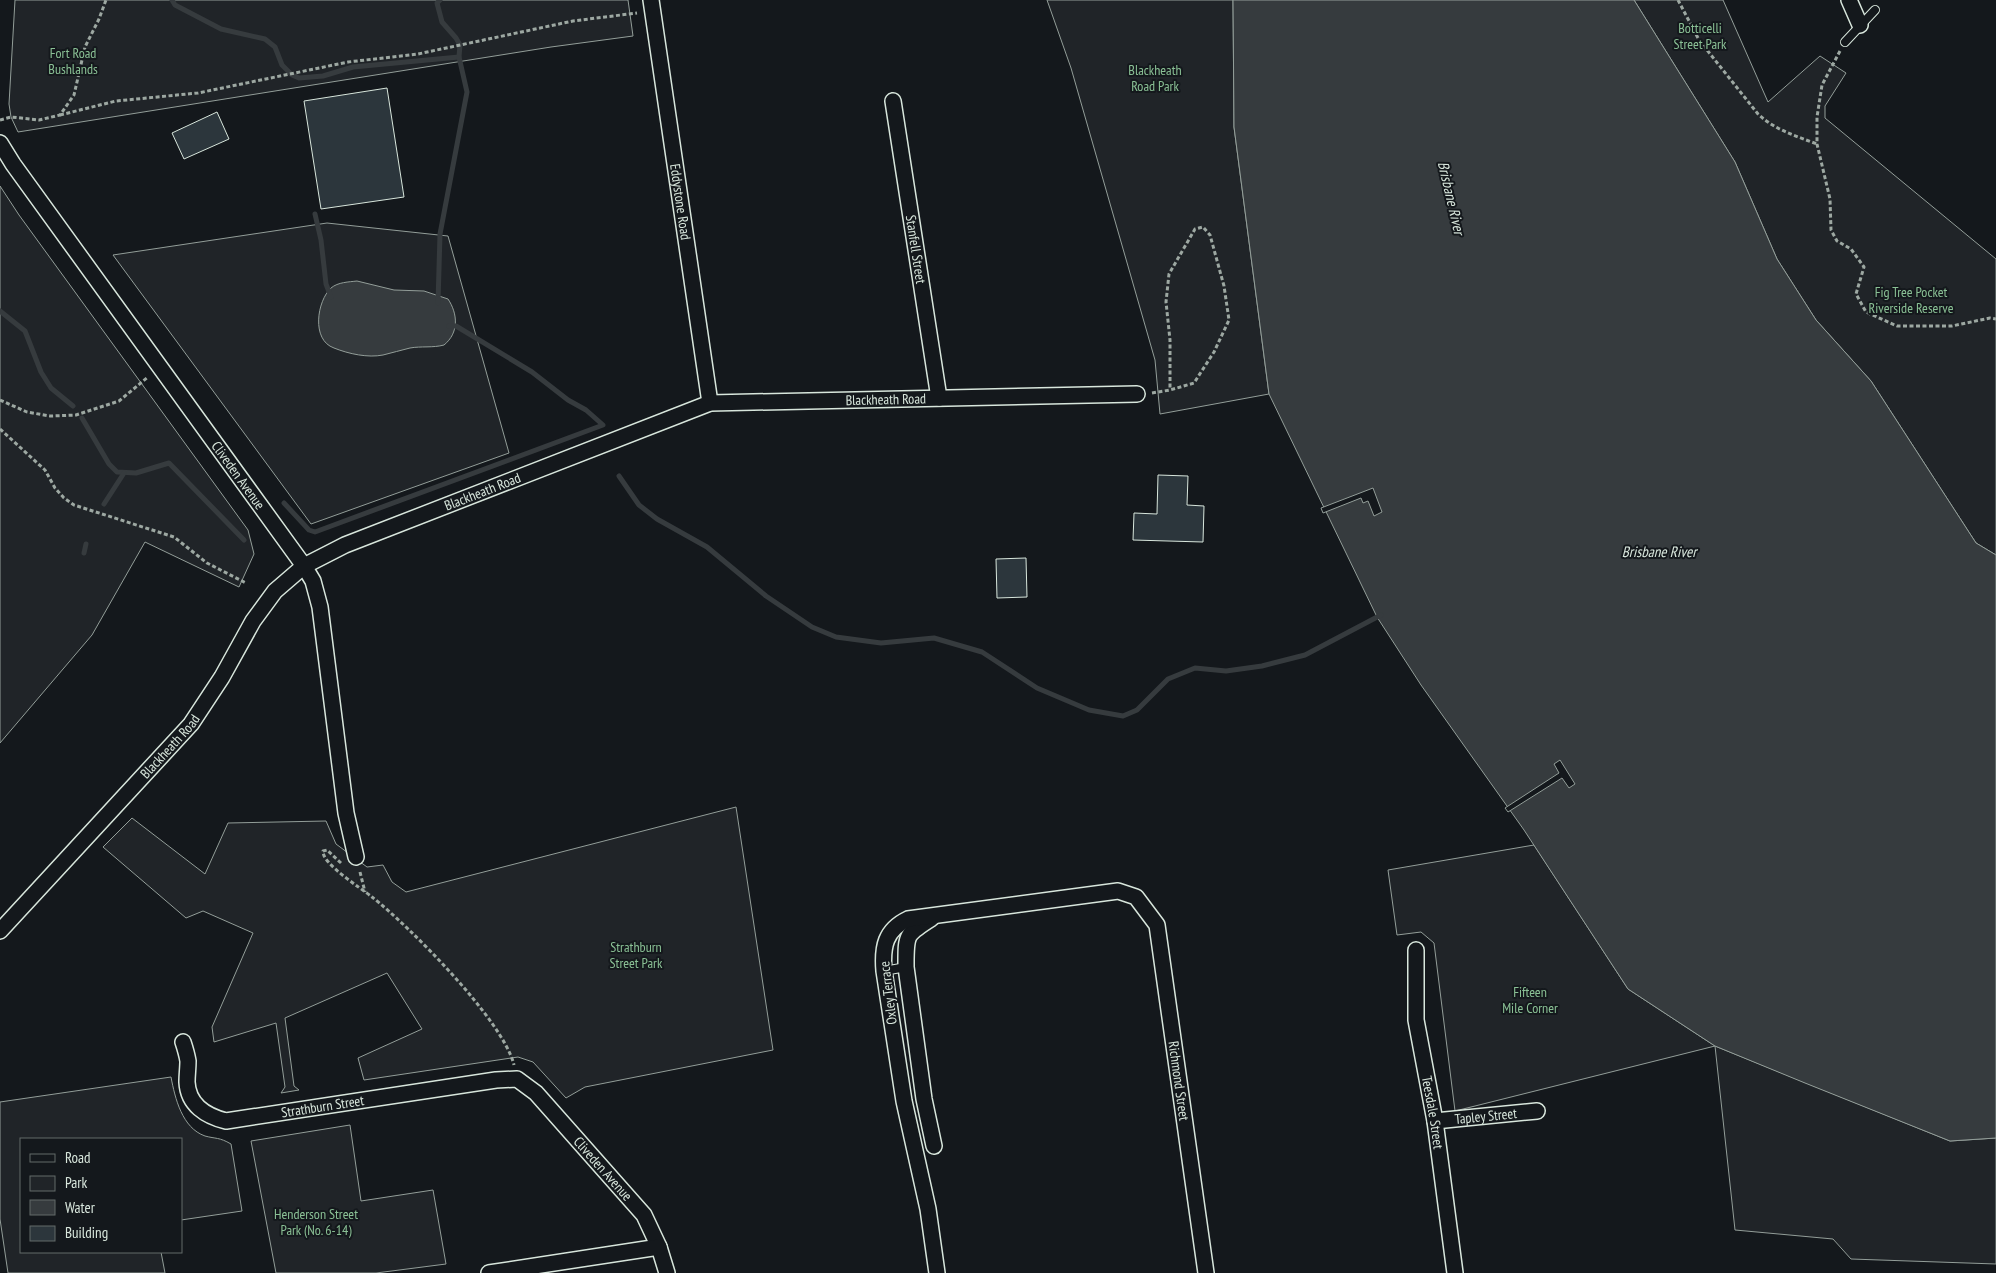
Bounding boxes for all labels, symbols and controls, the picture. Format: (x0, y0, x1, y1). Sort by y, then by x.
park label: Botticelli Street Park (1674, 19, 1727, 53)
park label: Fort Road Bushlands (48, 44, 98, 78)
park label: Blackheath Road Park (1128, 61, 1182, 95)
water label: Brisbane River (1434, 159, 1470, 238)
street label: Eddystone Road (666, 163, 695, 241)
street label: Stanfell Street (902, 214, 930, 285)
park label: Fig Tree Pocket Riverside Reserve (1869, 283, 1954, 317)
street label: Blackheath Road (845, 389, 926, 409)
street label: Cliveden Avenue (208, 438, 269, 513)
street label: Blackheath Road (442, 469, 523, 514)
water label: Brisbane River (1622, 542, 1698, 561)
street label: Blackheath Road (136, 711, 204, 782)
park label: Strathburn Street Park (610, 938, 663, 972)
street label: Oxley Terrace (875, 960, 901, 1026)
park label: Fifteen Mile Corner (1502, 983, 1558, 1017)
street label: Richmond Street (1164, 1040, 1193, 1122)
street label: Teesdale Street (1418, 1074, 1448, 1150)
street label: Strathburn Street (280, 1091, 365, 1121)
street label: Tapley Street (1454, 1104, 1518, 1128)
street label: Cliveden Avenue (570, 1133, 636, 1205)
legend (20, 1138, 182, 1253)
text: Road (65, 1148, 91, 1167)
text: Park (65, 1173, 87, 1192)
text: Water (65, 1198, 96, 1217)
park label: Henderson Street Park (No. 6-14) (274, 1205, 358, 1239)
text: Building (65, 1223, 108, 1242)

